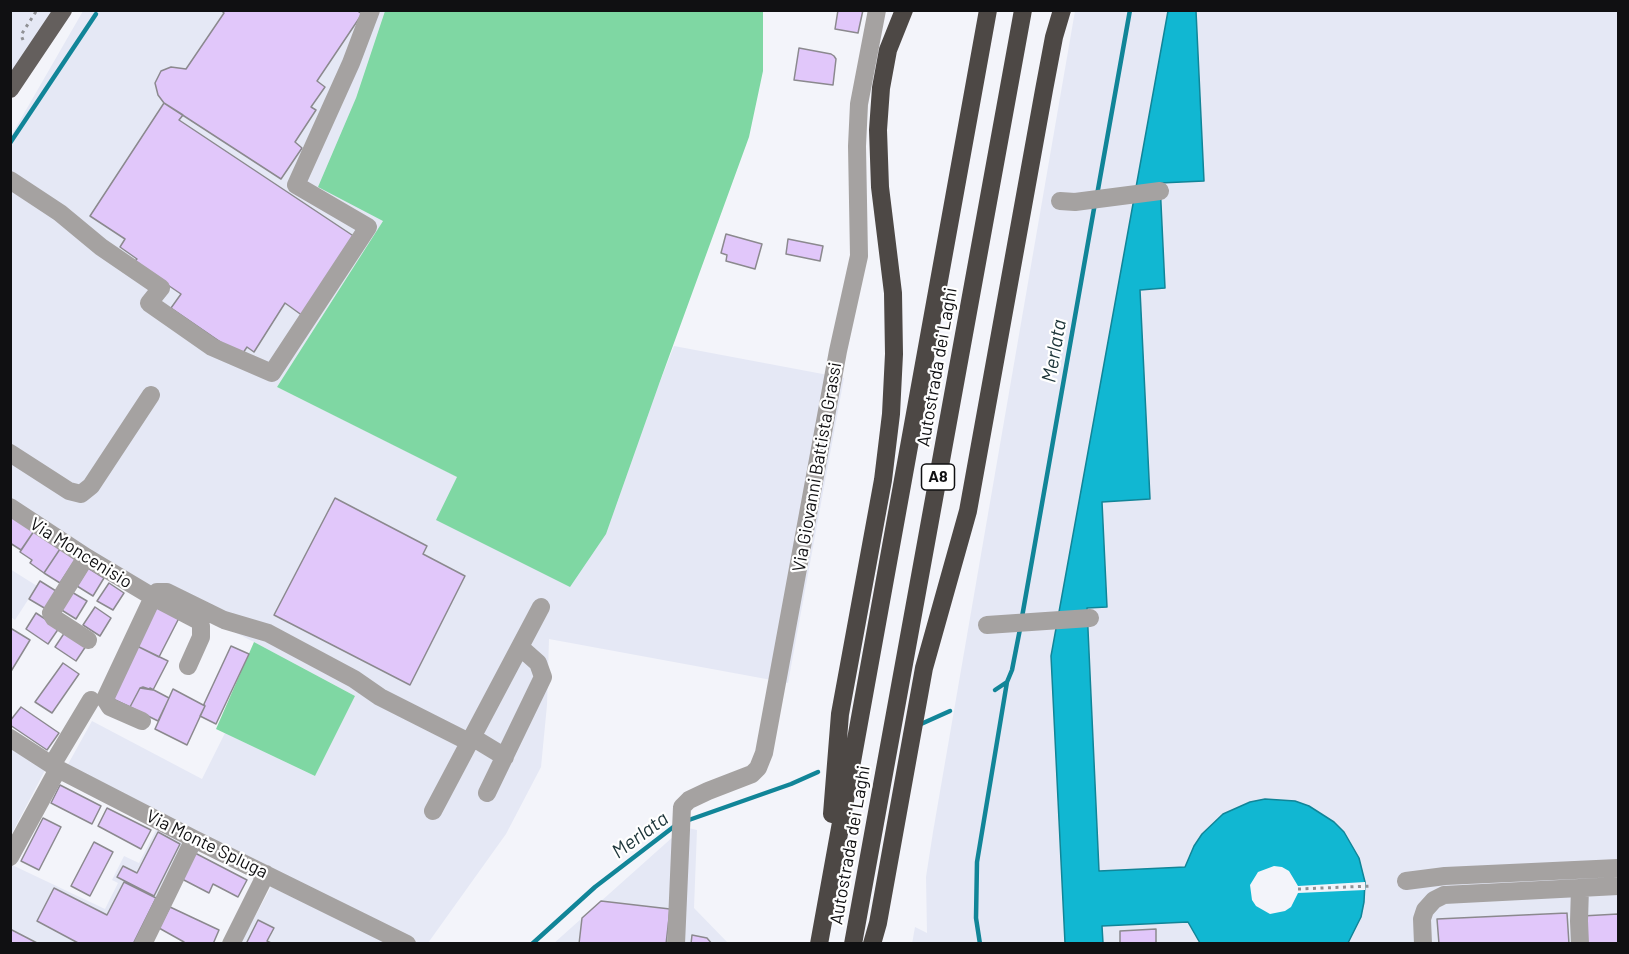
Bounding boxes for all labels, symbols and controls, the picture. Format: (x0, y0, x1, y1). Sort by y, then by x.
street label: Autostrada dei Laghi (912, 286, 962, 448)
water label: Merlata (1037, 317, 1071, 385)
street label: Via Giovanni Battista Grassi (788, 360, 846, 574)
road number: A8 (922, 464, 954, 490)
street label: Via Moncenisio (26, 513, 136, 593)
street label: Autostrada dei Laghi (825, 764, 875, 926)
street label: Via Monte Spluga (143, 805, 271, 883)
water label: Merlata (607, 807, 673, 863)

